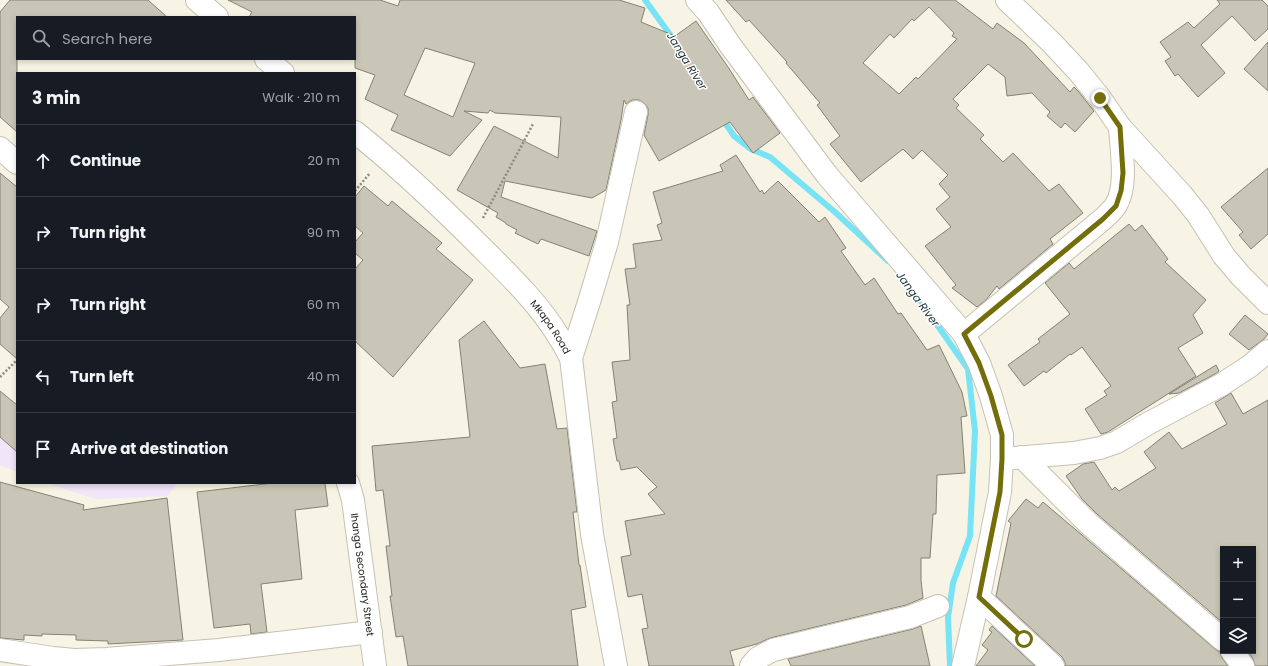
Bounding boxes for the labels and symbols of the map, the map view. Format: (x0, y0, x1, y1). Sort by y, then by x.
water label: Janga River (663, 29, 711, 94)
route end (1091, 89, 1109, 107)
water label: Janga River (892, 268, 944, 331)
street label: Mkapa Road (527, 296, 575, 356)
street label: Ihanga Secondary Street (347, 512, 379, 637)
route start (1015, 630, 1033, 648)

